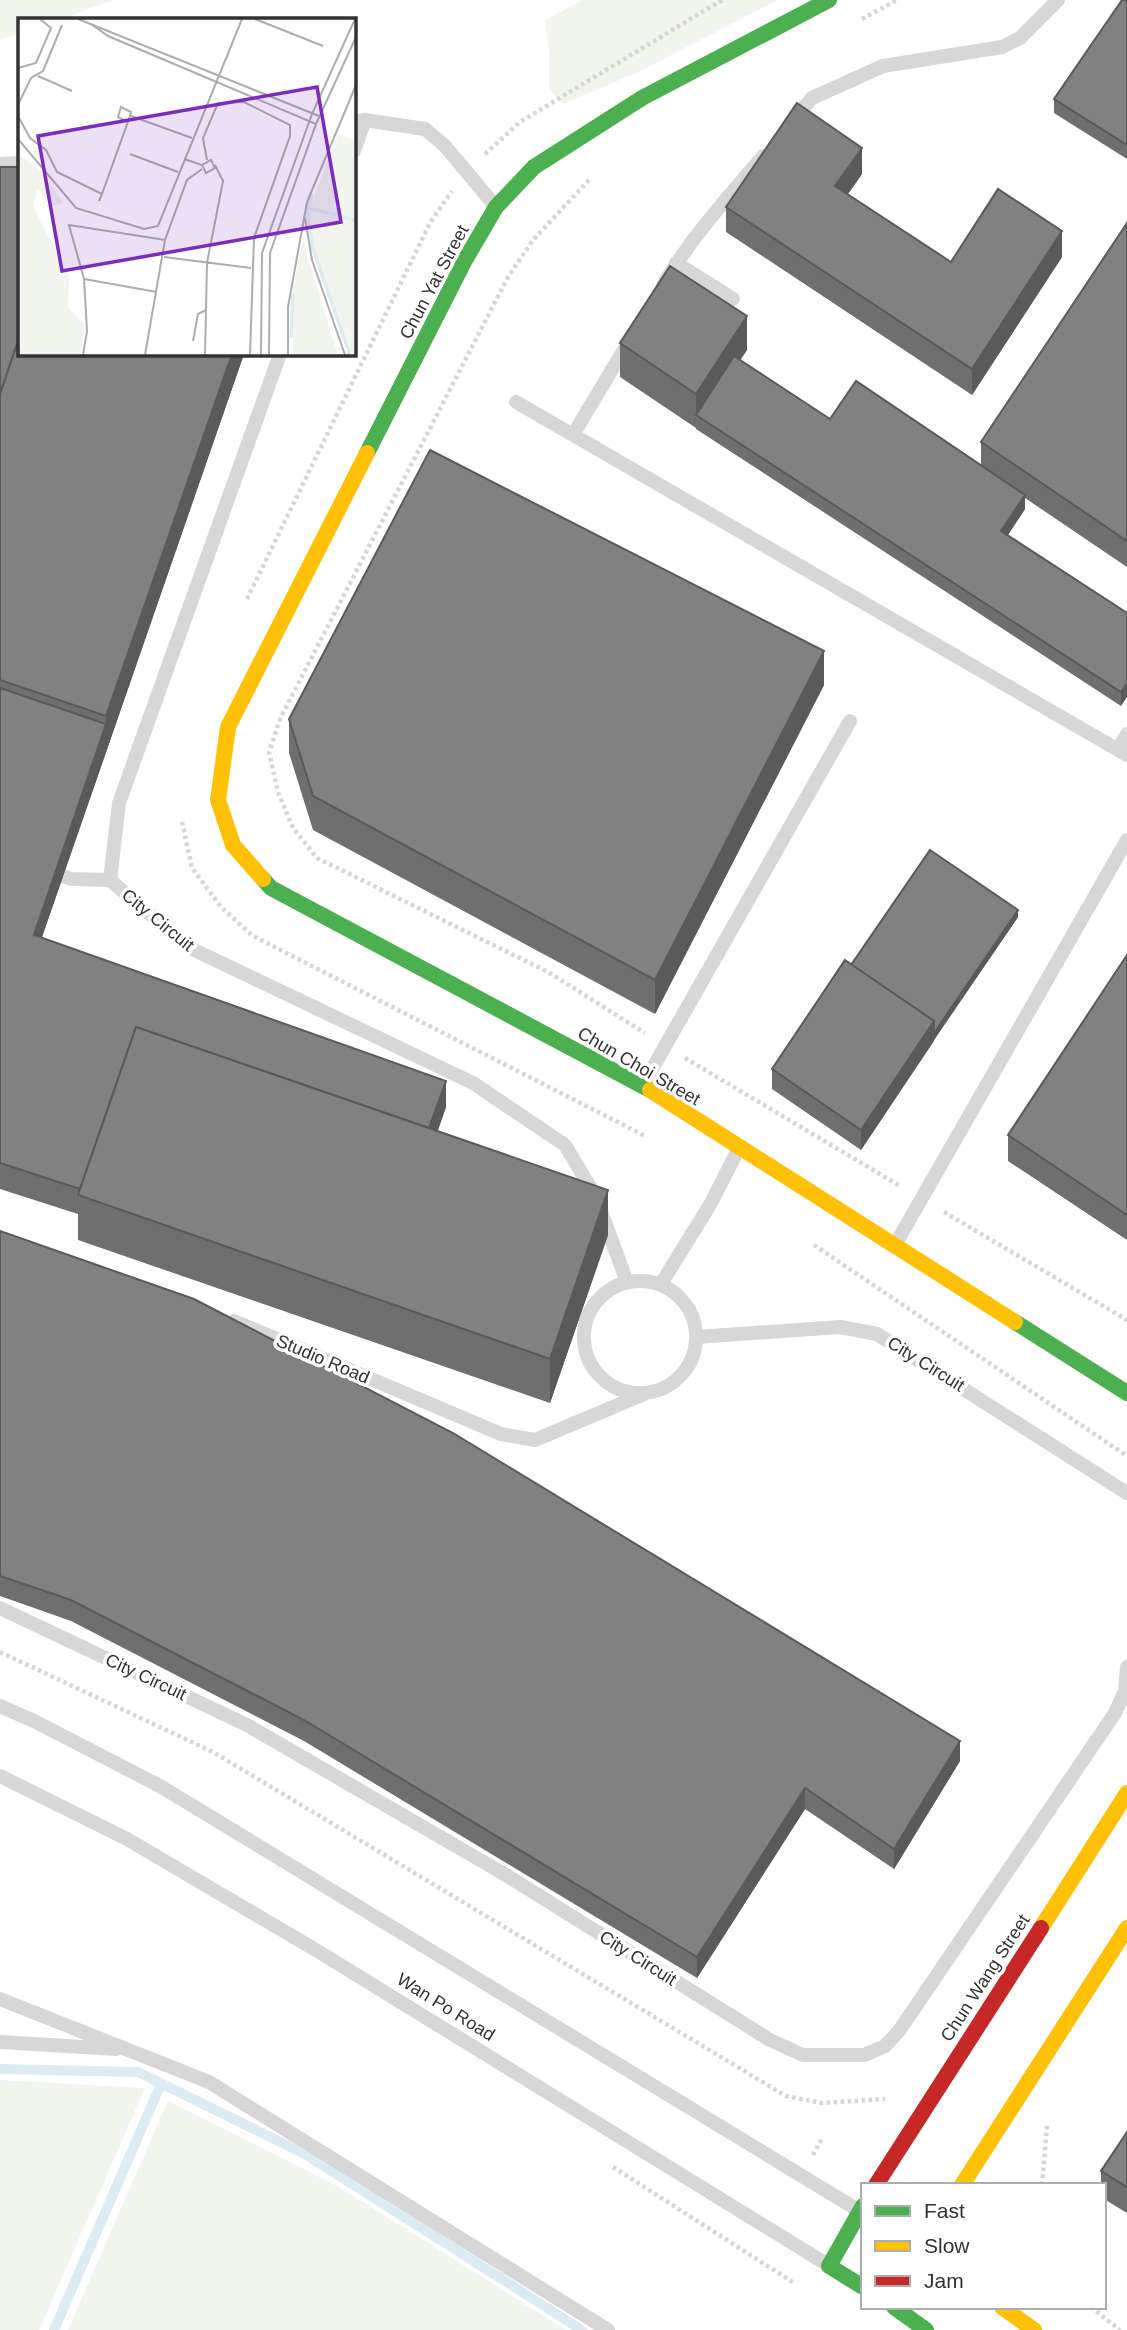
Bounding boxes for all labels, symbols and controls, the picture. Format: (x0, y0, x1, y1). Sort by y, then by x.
inset map (18, 18, 355, 355)
street label: Chun Yat Street (395, 221, 473, 343)
street label: City Circuit (118, 885, 198, 955)
street label: Chun Choi Street (574, 1023, 704, 1109)
street label: Studio Road (273, 1330, 373, 1388)
street label: City Circuit (884, 1332, 968, 1396)
street label: City Circuit (102, 1650, 190, 1704)
street label: Chun Wang Street (936, 1911, 1034, 2045)
street label: City Circuit (596, 1926, 680, 1990)
street label: Wan Po Road (393, 1969, 499, 2045)
legend (861, 2183, 1106, 2309)
text: Fast (924, 2199, 965, 2222)
text: Slow (924, 2234, 970, 2257)
text: Jam (924, 2269, 964, 2292)

